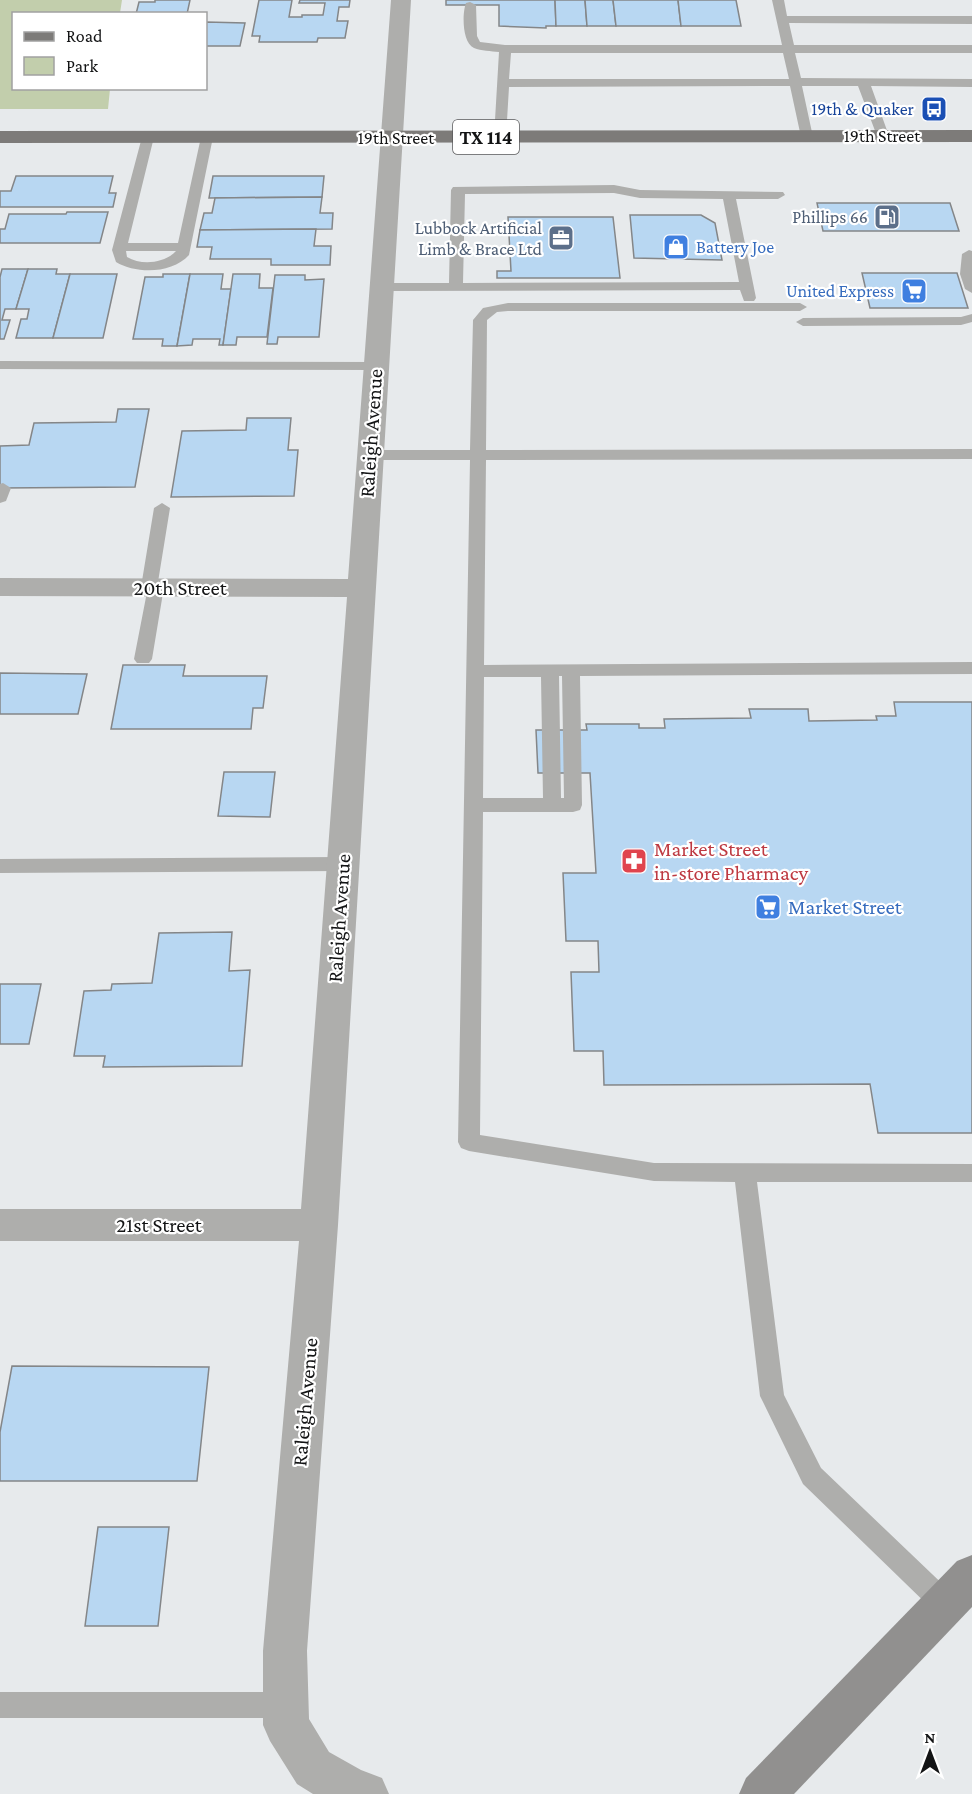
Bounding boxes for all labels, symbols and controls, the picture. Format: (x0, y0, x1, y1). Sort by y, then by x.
legend (12, 12, 207, 90)
text: Road (66, 26, 103, 46)
text: Park (66, 56, 98, 76)
bus stop icon: 19th & Quaker (919, 94, 949, 124)
place label: 19th & Quaker (811, 99, 915, 119)
road number: TX 114 (453, 120, 519, 154)
street label: 19th Street (844, 126, 921, 146)
street label: 19th Street (358, 128, 435, 148)
fuel station icon: Phillips 66 (872, 202, 902, 232)
place label: Phillips 66 (792, 207, 868, 227)
place label: Lubbock Artificial Limb & Brace Ltd (415, 218, 543, 259)
office icon: Lubbock Artificial Limb & Brace Ltd (546, 223, 576, 253)
shop icon: Battery Joe (661, 232, 691, 262)
place label: Battery Joe (696, 237, 774, 257)
supermarket icon: United Express (899, 276, 929, 306)
place label: United Express (786, 281, 894, 301)
street label: Raleigh Avenue (355, 368, 387, 498)
street label: 20th Street (133, 576, 228, 600)
place label: Market Street in-store Pharmacy (654, 837, 808, 885)
pharmacy icon: Market Street in-store Pharmacy (619, 846, 649, 876)
street label: Raleigh Avenue (323, 853, 355, 983)
supermarket icon: Market Street (753, 892, 783, 922)
place label: Market Street (788, 895, 903, 919)
street label: 21st Street (116, 1213, 203, 1237)
street label: Raleigh Avenue (287, 1337, 323, 1467)
north arrow (900, 1722, 960, 1782)
text: N (925, 1729, 936, 1746)

